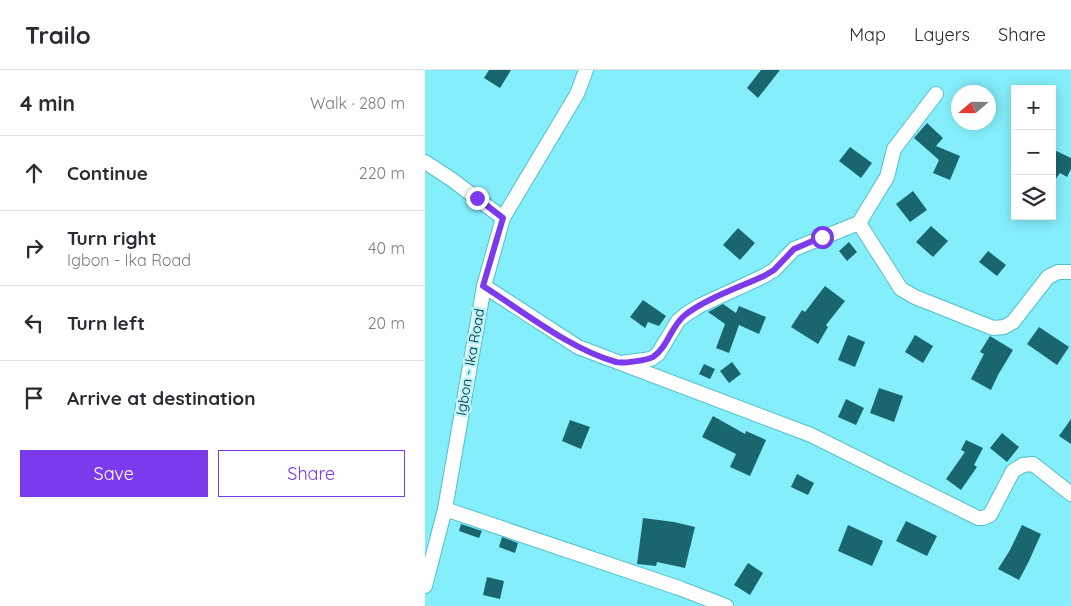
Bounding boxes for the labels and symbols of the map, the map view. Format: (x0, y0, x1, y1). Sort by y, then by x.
north arrow (951, 85, 996, 130)
route end (466, 187, 489, 210)
route start (811, 226, 834, 249)
street label: Igbon - Ika Road (452, 307, 488, 417)

